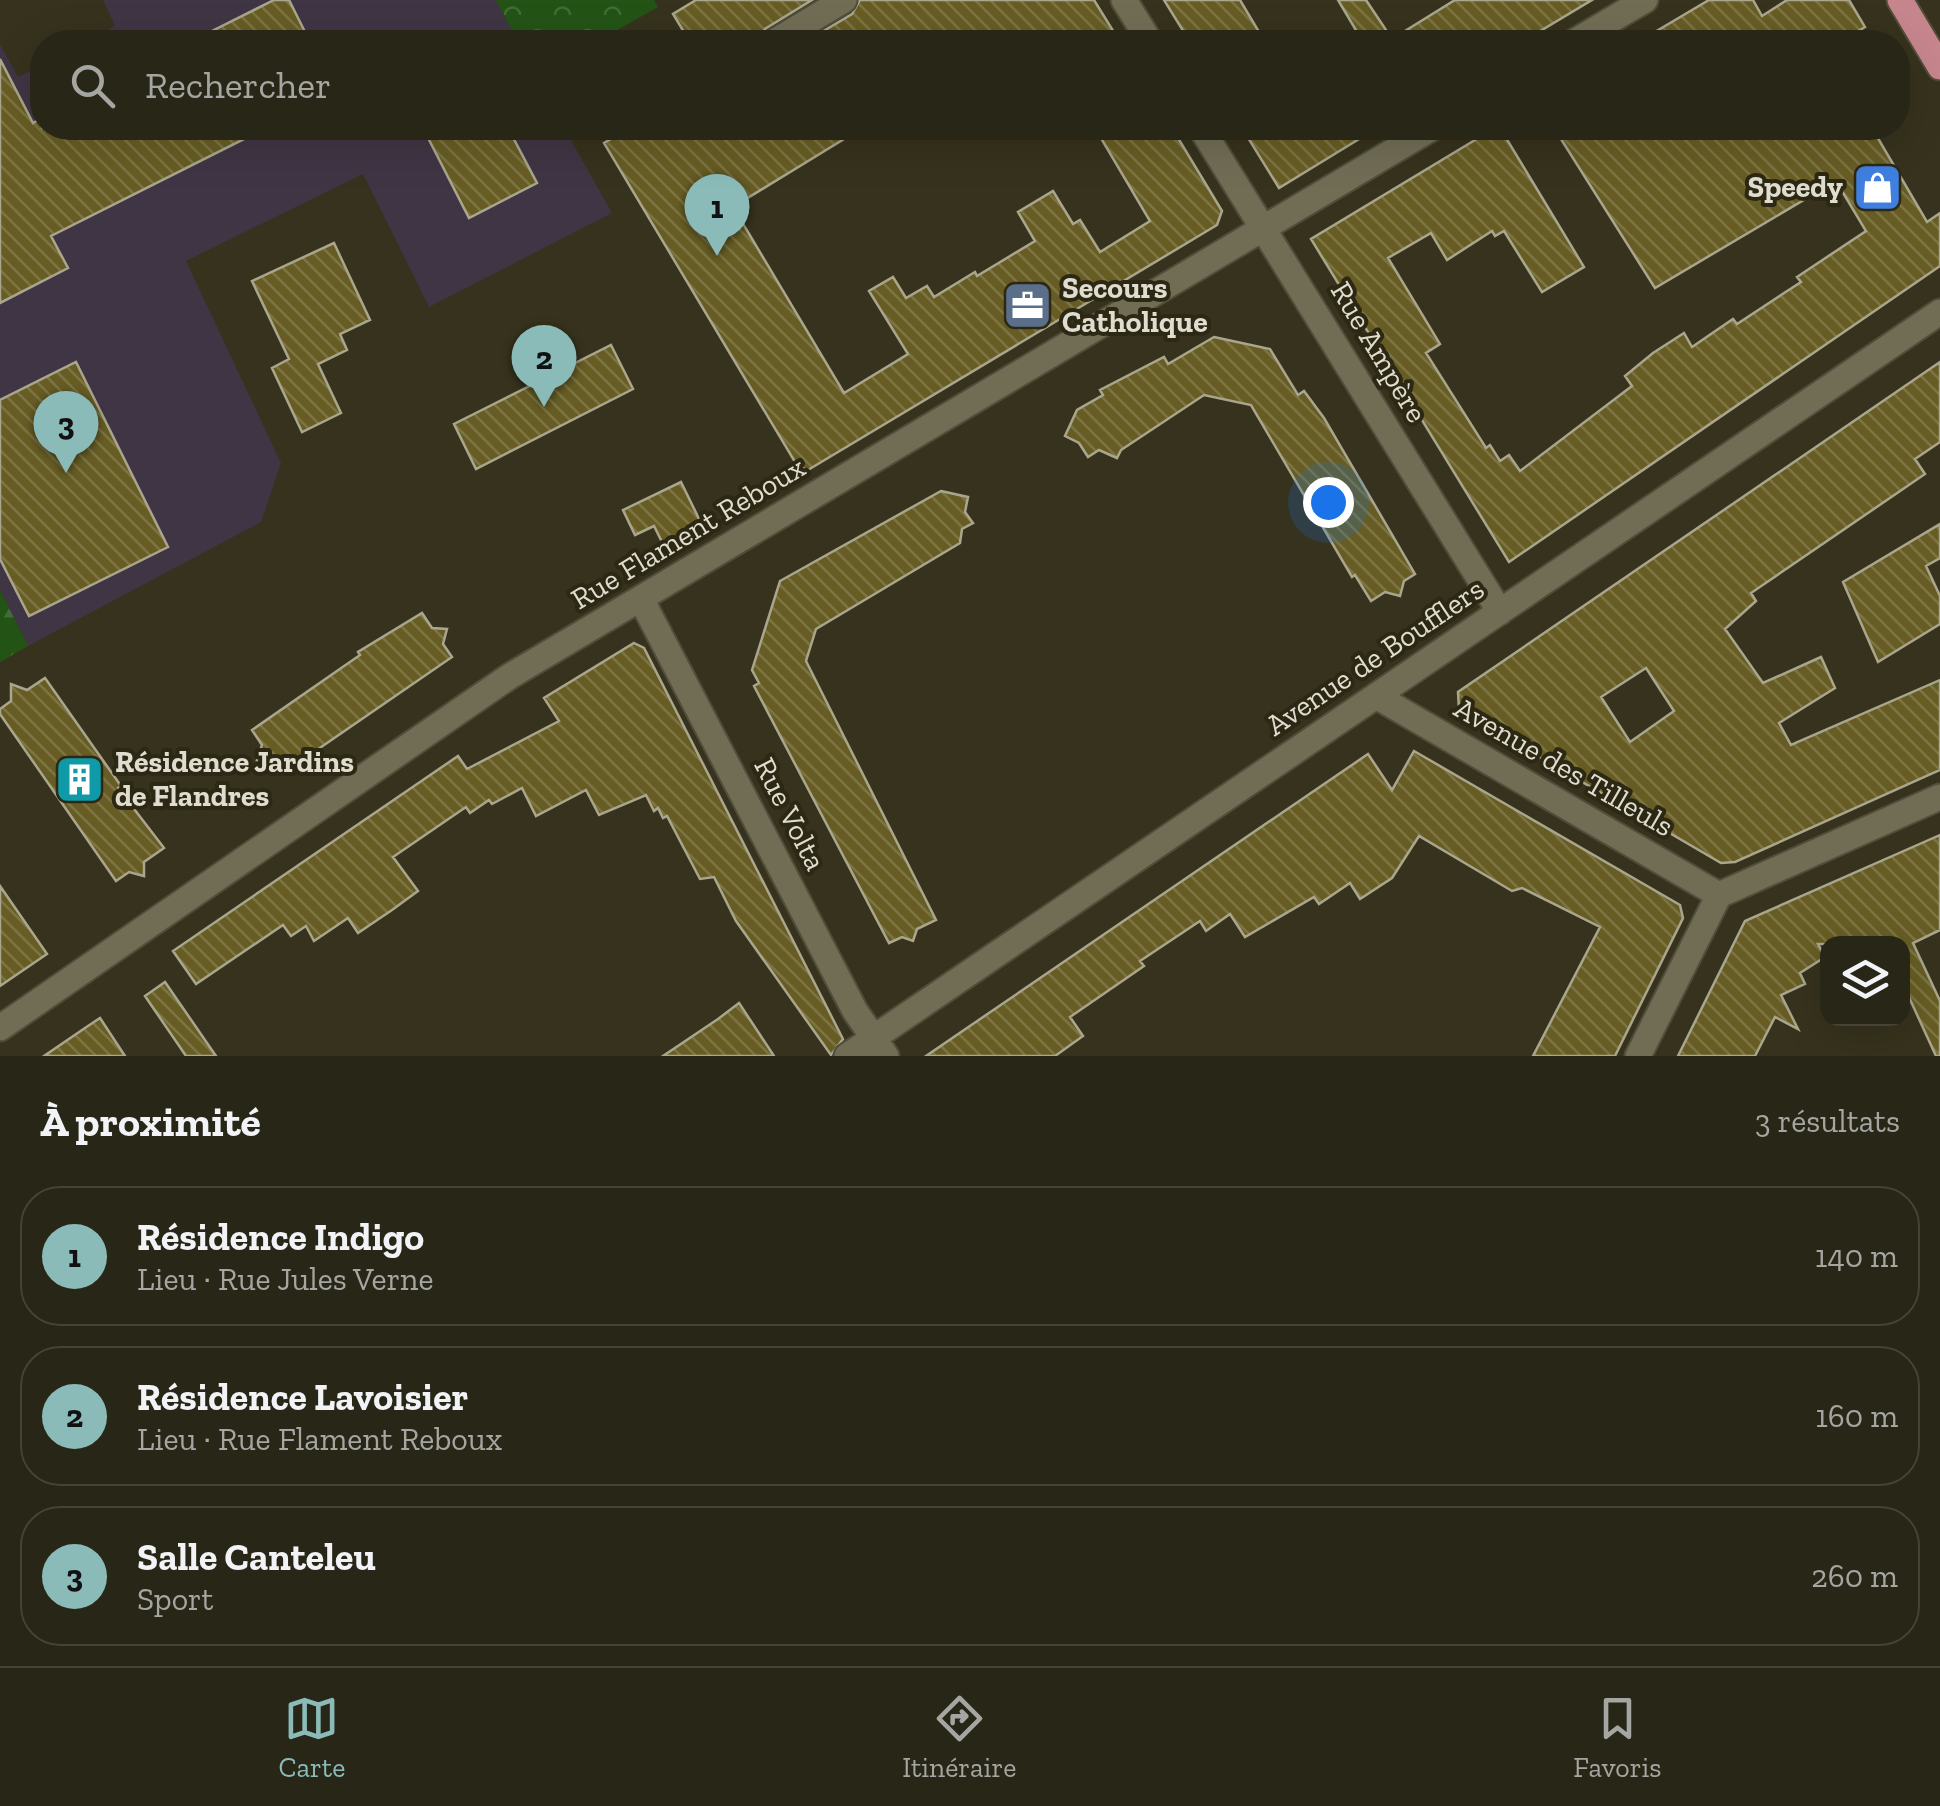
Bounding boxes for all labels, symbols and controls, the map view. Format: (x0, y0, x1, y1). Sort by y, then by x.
search box (30, 30, 1910, 140)
icon: search (65, 58, 120, 113)
text: Rechercher (145, 62, 331, 108)
shop icon: Speedy (1852, 161, 1904, 213)
place label: Speedy (1748, 169, 1843, 205)
pin: 1 (684, 174, 750, 256)
place label: Secours Catholique (1062, 270, 1208, 340)
street label: Rue Ampère (1323, 275, 1435, 429)
office icon: Secours Catholique (1001, 279, 1053, 331)
pin: 2 (512, 324, 576, 407)
pin: 3 (34, 390, 98, 473)
street label: Rue Flament Reboux (565, 449, 811, 617)
your location (1303, 477, 1354, 528)
street label: Avenue de Boufflers (1259, 571, 1491, 743)
street label: Avenue des Tilleuls (1448, 690, 1680, 844)
place label: Résidence Jardins de Flandres (115, 744, 354, 814)
street label: Rue Volta (746, 752, 834, 876)
building icon: Résidence Jardins de Flandres (54, 753, 106, 805)
map controls (1820, 936, 1910, 1026)
button: layers (1820, 936, 1910, 1026)
text: À proximité (40, 1096, 261, 1147)
text: 3 résultats (1755, 1102, 1900, 1140)
text: Résidence Indigo (137, 1214, 424, 1260)
text: 1 (68, 1237, 81, 1275)
text: 140 m (1815, 1237, 1898, 1275)
text: Lieu · Rue Jules Verne (137, 1260, 433, 1298)
text: Résidence Lavoisier (137, 1374, 468, 1420)
text: 2 (66, 1397, 83, 1435)
text: 160 m (1815, 1397, 1898, 1435)
text: Lieu · Rue Flament Reboux (137, 1420, 502, 1458)
text: Salle Canteleu (137, 1534, 376, 1580)
text: 3 (66, 1557, 83, 1595)
text: 260 m (1811, 1557, 1898, 1595)
text: Sport (137, 1580, 213, 1618)
tab: Carte (278, 1691, 345, 1784)
tab: Itinéraire (902, 1691, 1016, 1784)
tab: Favoris (1573, 1691, 1662, 1784)

